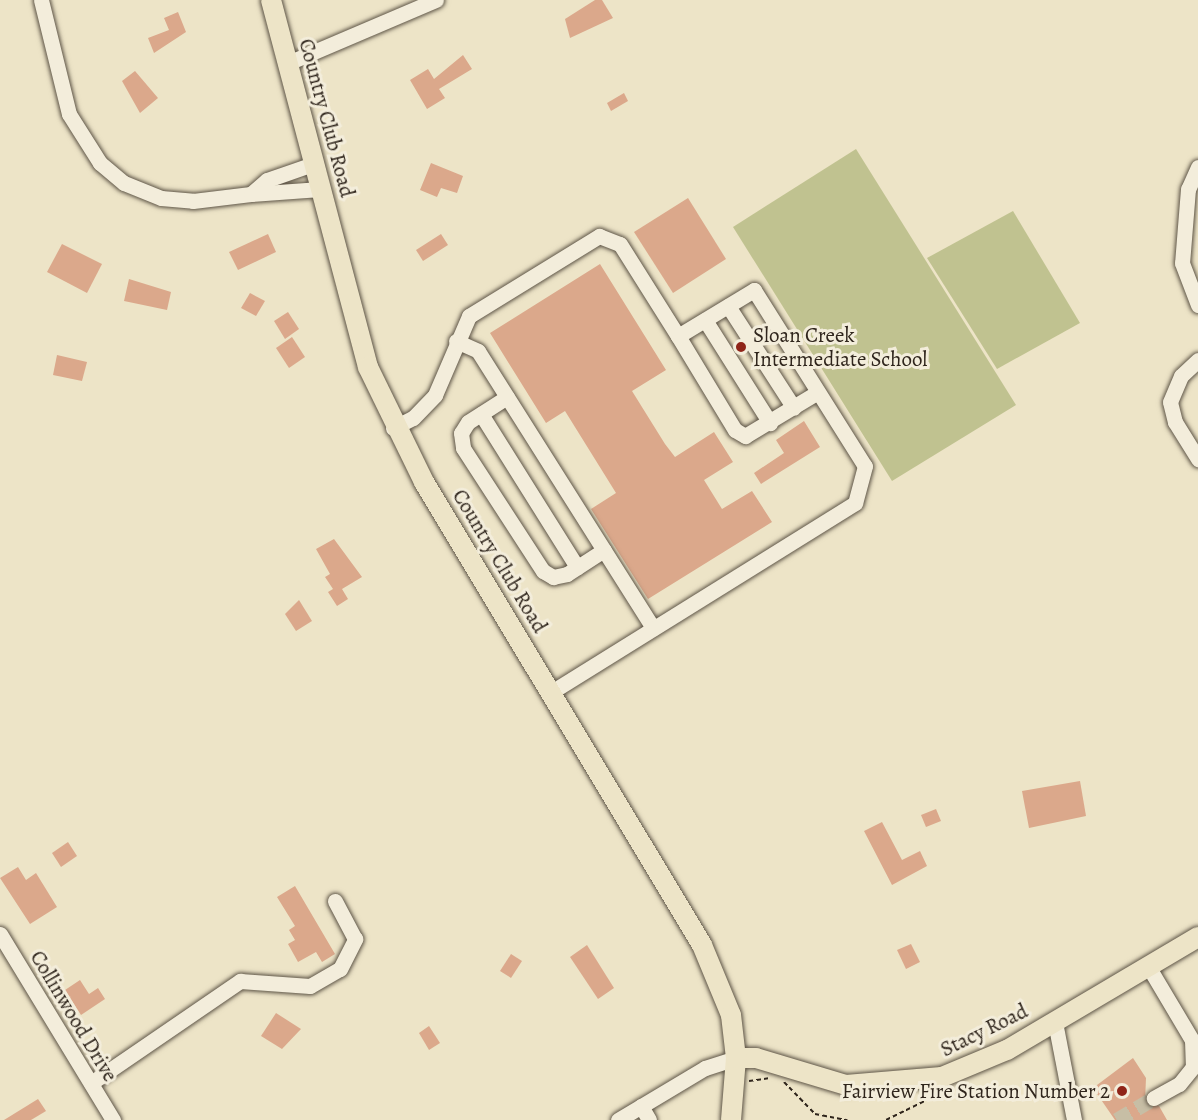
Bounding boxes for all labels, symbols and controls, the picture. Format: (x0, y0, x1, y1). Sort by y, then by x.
street label: Country Club Road (294, 36, 360, 200)
place label: Sloan Creek Intermediate School (753, 322, 927, 372)
marker: Sloan Creek Intermediate School (734, 340, 748, 354)
street label: Country Club Road (447, 485, 553, 637)
street label: Collinwood Drive (25, 946, 123, 1086)
street label: Stacy Road (936, 998, 1032, 1062)
place label: Fairview Fire Station Number 2 (842, 1078, 1110, 1104)
marker: Fairview Fire Station Number 2 (1115, 1084, 1129, 1098)

